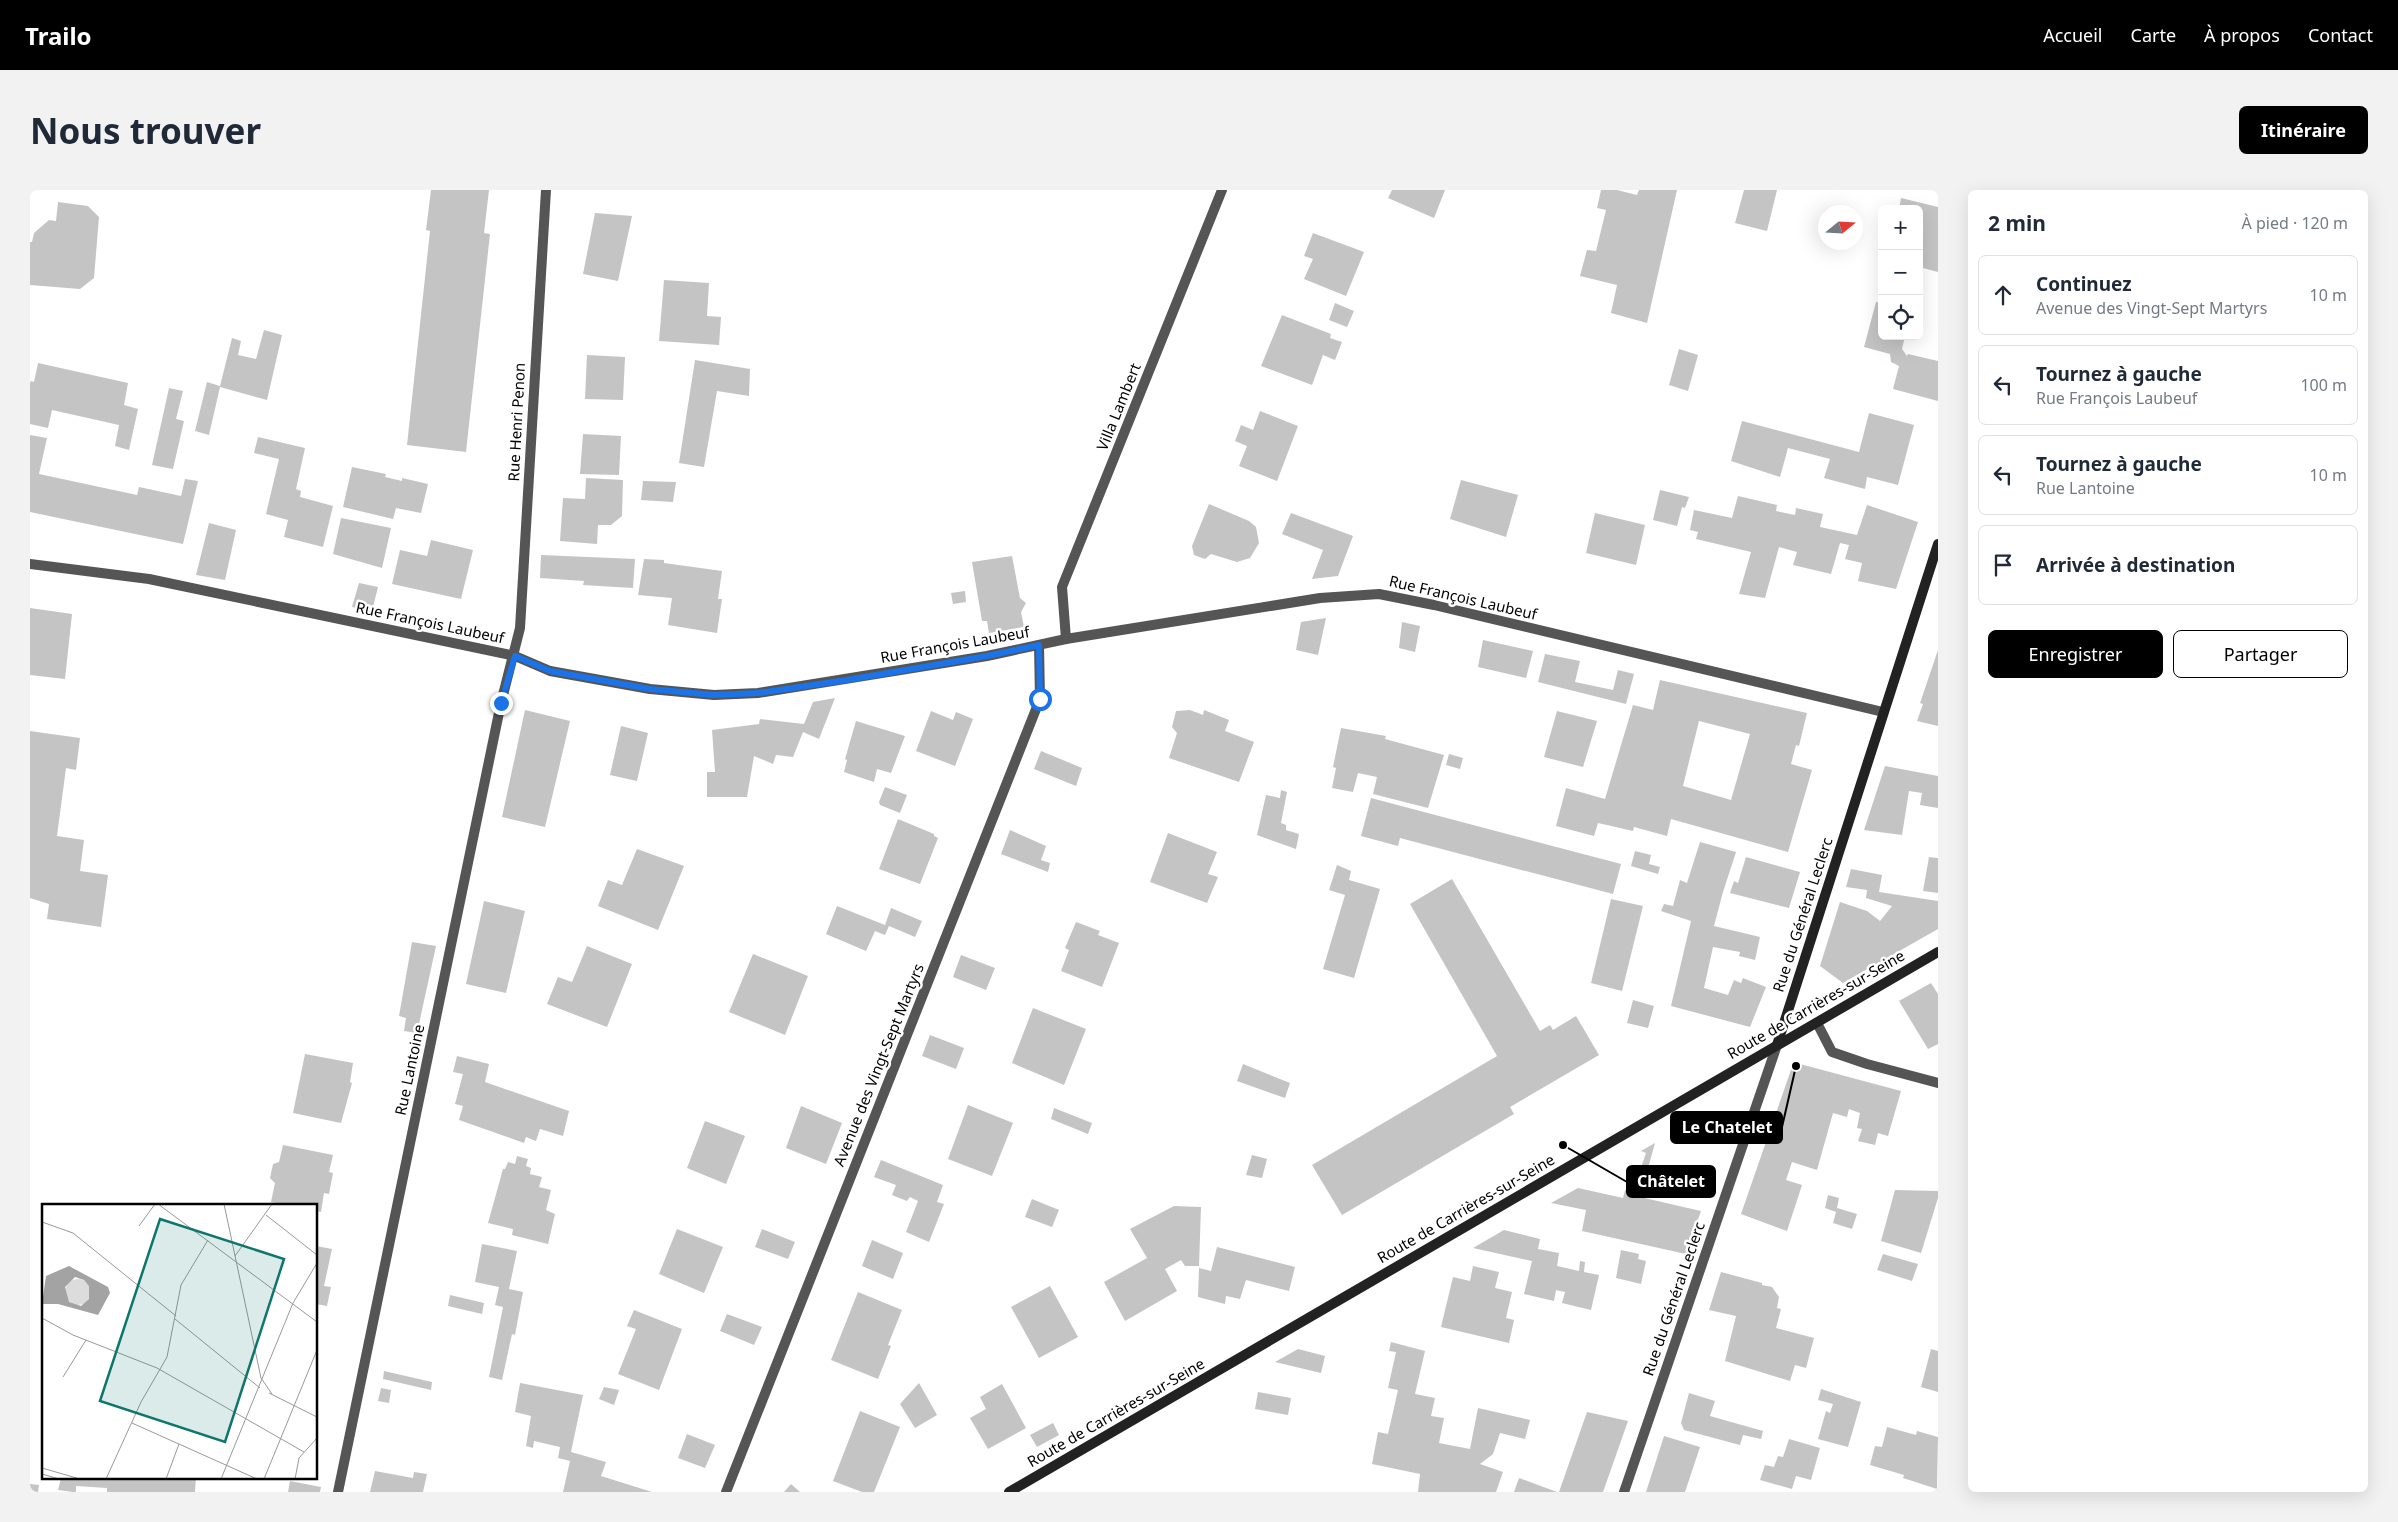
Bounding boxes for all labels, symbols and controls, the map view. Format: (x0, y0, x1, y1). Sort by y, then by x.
text: Trailo (25, 19, 92, 52)
text: Accueil (2043, 23, 2103, 47)
text: Carte (2131, 23, 2176, 47)
text: À propos (2204, 23, 2280, 47)
text: Contact (2308, 23, 2373, 47)
button: Itinéraire (2239, 106, 2368, 154)
text: Nous trouver (30, 107, 261, 154)
north arrow (1818, 205, 1863, 250)
map controls (1878, 205, 1923, 340)
button: + (1878, 205, 1923, 250)
text: 2 min (1988, 209, 2046, 237)
text: À pied · 120 m (2242, 212, 2348, 234)
button: − (1878, 250, 1923, 295)
text: Continuez (2036, 271, 2132, 297)
icon: ahead (1989, 281, 2017, 309)
text: 10 m (2310, 284, 2347, 306)
button: locate (1878, 295, 1923, 340)
text: Avenue des Vingt-Sept Martyrs (2036, 297, 2267, 319)
street label: Villa Lambert (1091, 359, 1145, 453)
text: Tournez à gauche (2036, 361, 2202, 387)
street label: Rue Henri Penon (503, 362, 529, 482)
icon: left (1989, 371, 2017, 399)
text: 100 m (2300, 374, 2347, 396)
text: Rue François Laubeuf (2036, 387, 2197, 409)
text: Tournez à gauche (2036, 451, 2202, 477)
icon: left (1989, 461, 2017, 489)
text: 10 m (2310, 464, 2347, 486)
text: Rue Lantoine (2036, 477, 2135, 499)
icon: arrive (1989, 551, 2017, 579)
text: Arrivée à destination (2036, 552, 2235, 578)
street label: Rue François Laubeuf (1387, 570, 1540, 624)
street label: Rue François Laubeuf (354, 597, 507, 648)
street label: Rue François Laubeuf (879, 621, 1032, 667)
button: Enregistrer (1988, 630, 2163, 678)
button: Partager (2173, 630, 2348, 678)
route start (1029, 688, 1052, 711)
route end (490, 692, 513, 715)
street label: Rue du Général Leclerc (1768, 835, 1837, 995)
street label: Route de Carrières-sur-Seine (1723, 945, 1908, 1063)
street label: Avenue des Vingt-Sept Martyrs (828, 960, 928, 1169)
street label: Rue Lantoine (390, 1022, 428, 1117)
callout: Le Chatelet (1671, 1112, 1782, 1143)
text: Le Chatelet (1682, 1116, 1772, 1138)
street label: Route de Carrières-sur-Seine (1373, 1149, 1558, 1267)
callout: Châtelet (1627, 1166, 1715, 1197)
text: Châtelet (1637, 1170, 1705, 1192)
inset map (42, 1204, 318, 1480)
street label: Rue du Général Leclerc (1637, 1219, 1709, 1378)
street label: Route de Carrières-sur-Seine (1023, 1353, 1208, 1471)

